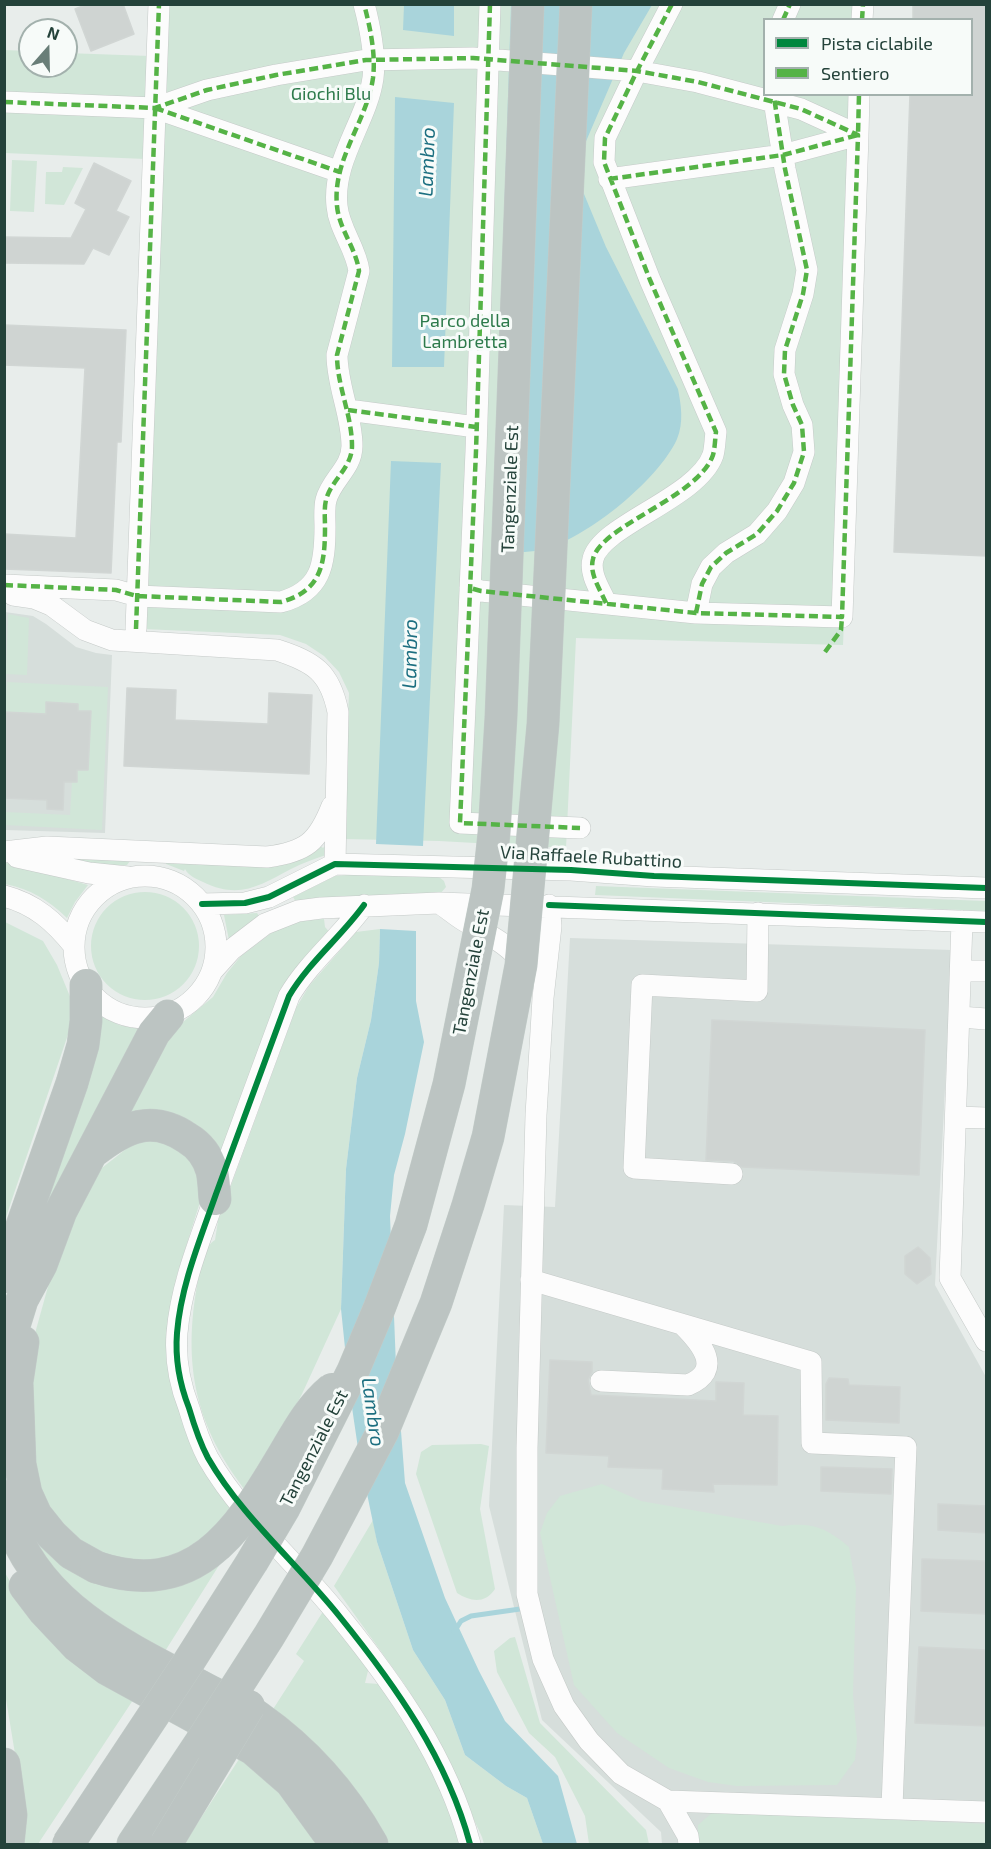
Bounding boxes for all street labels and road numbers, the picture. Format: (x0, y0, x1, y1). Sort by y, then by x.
street label: Tangenziale Est (497, 425, 523, 553)
street label: Via Raffaele Rubattino (500, 841, 682, 873)
street label: Tangenziale Est (448, 907, 494, 1037)
street label: Tangenziale Est (275, 1386, 353, 1510)

